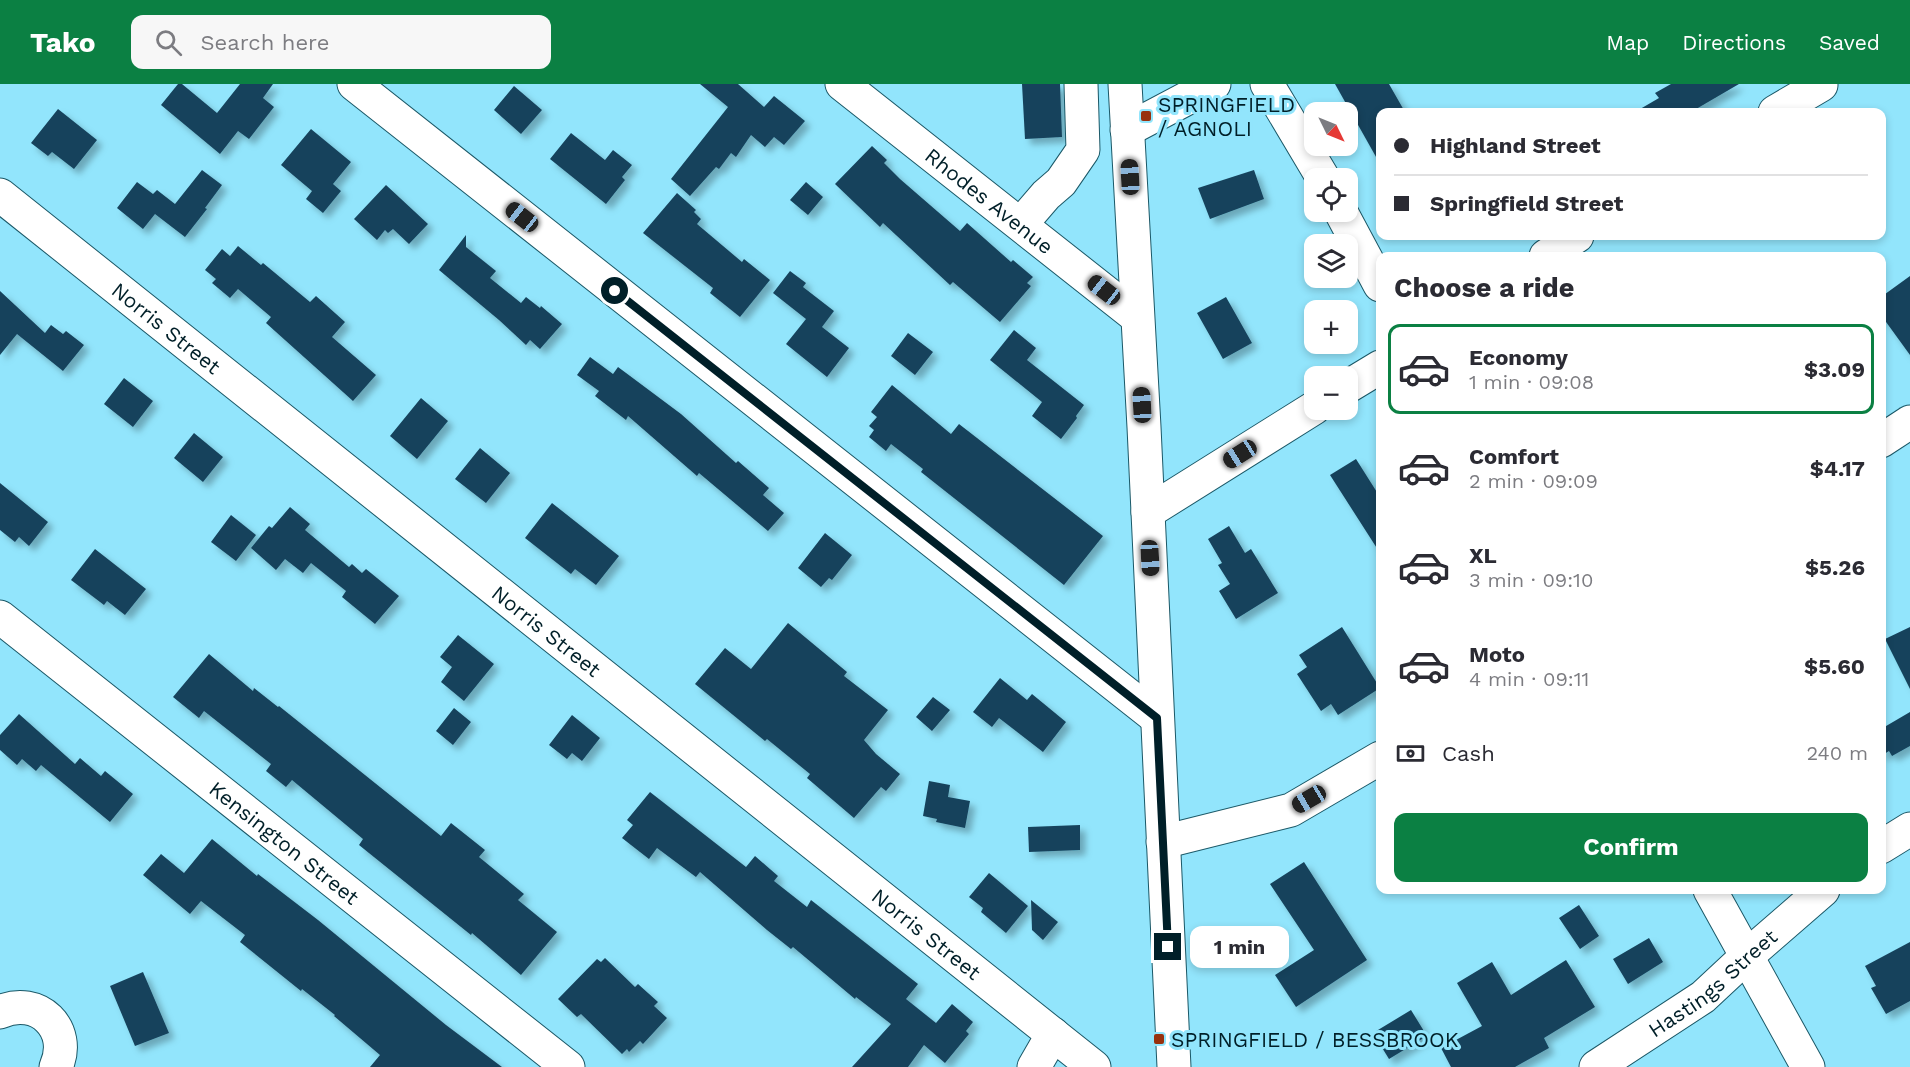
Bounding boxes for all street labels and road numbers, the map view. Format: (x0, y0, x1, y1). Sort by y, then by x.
street label: Rhodes Avenue (920, 142, 1059, 259)
street label: Norris Street (107, 277, 226, 379)
street label: Norris Street (487, 580, 606, 682)
street label: Kensington Street (205, 776, 364, 909)
street label: Norris Street (867, 883, 986, 985)
street label: Hastings Street (1643, 923, 1782, 1042)

